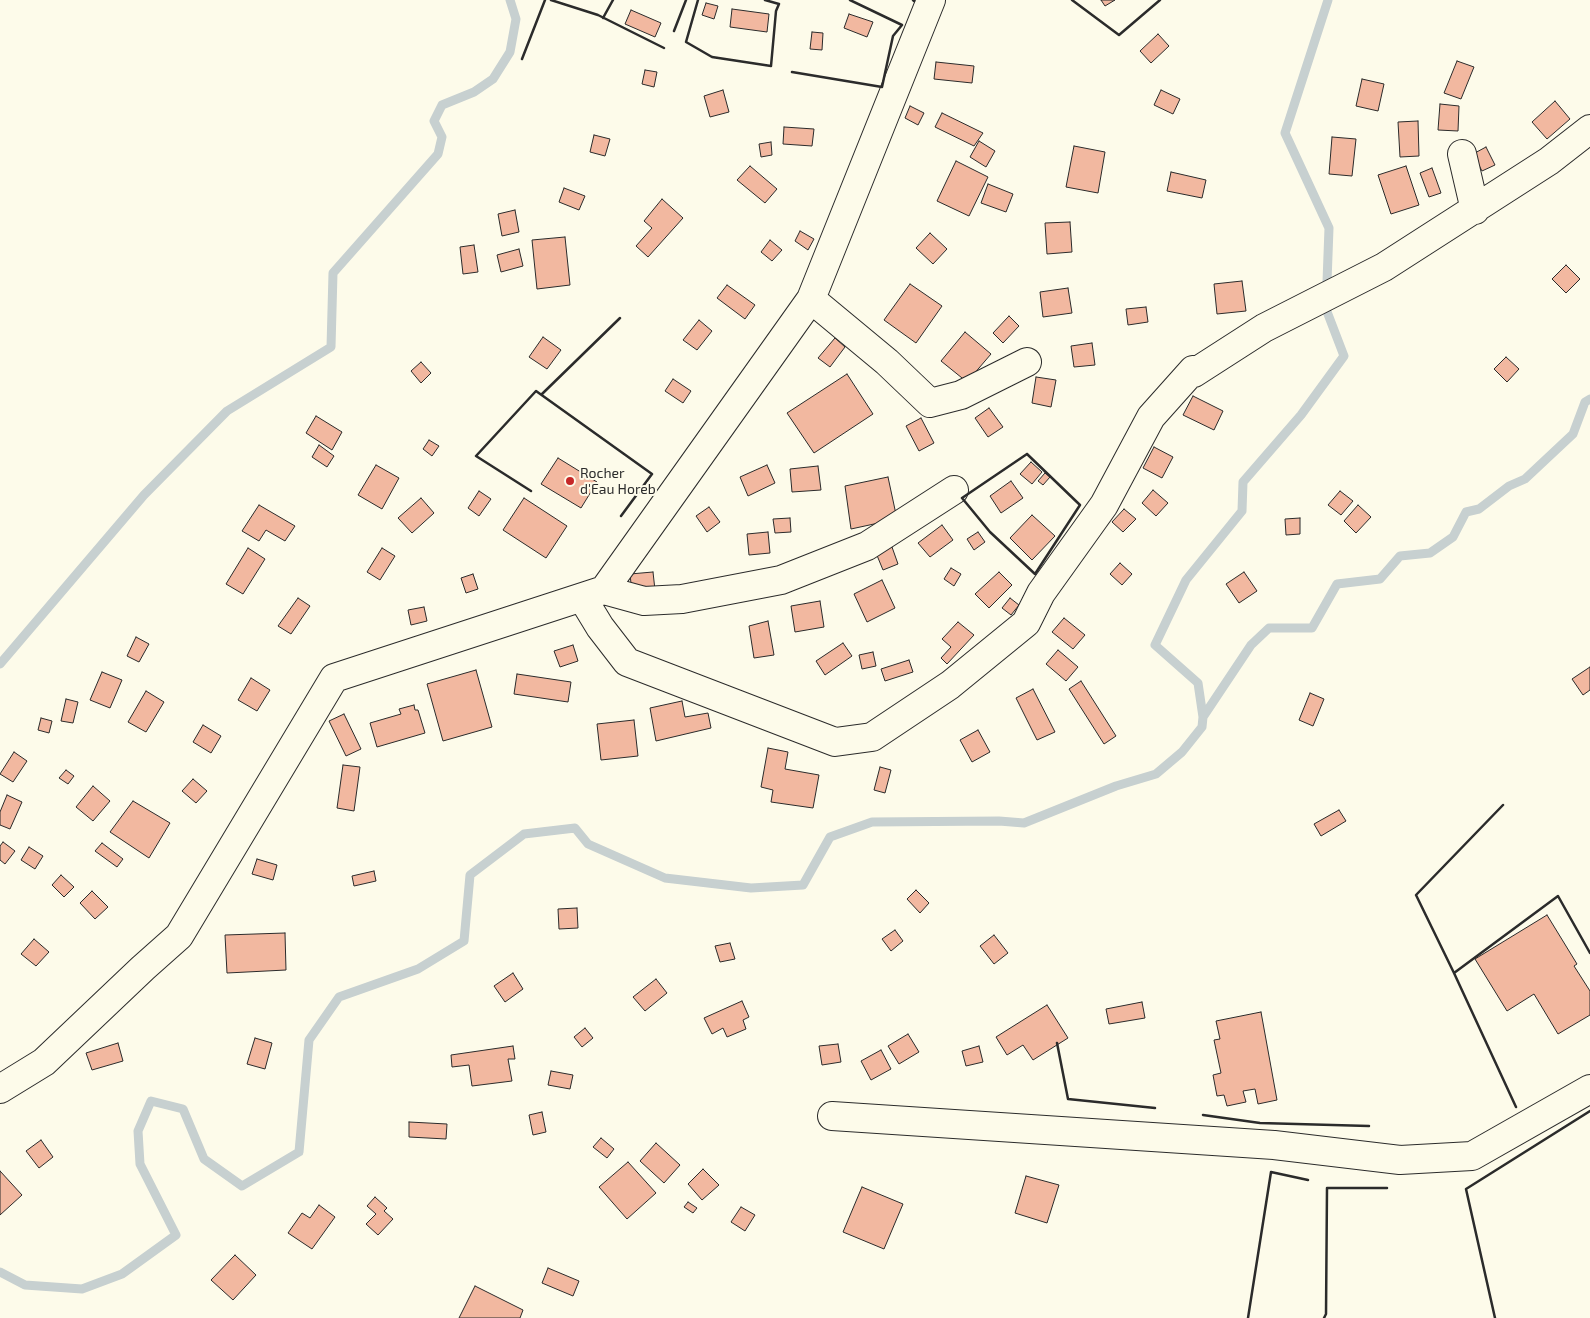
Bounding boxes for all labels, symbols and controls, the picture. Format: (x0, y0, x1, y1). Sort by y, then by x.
place label: Rocher d'Eau Horeb (580, 465, 656, 498)
marker: Rocher d'Eau Horeb (564, 475, 576, 487)

